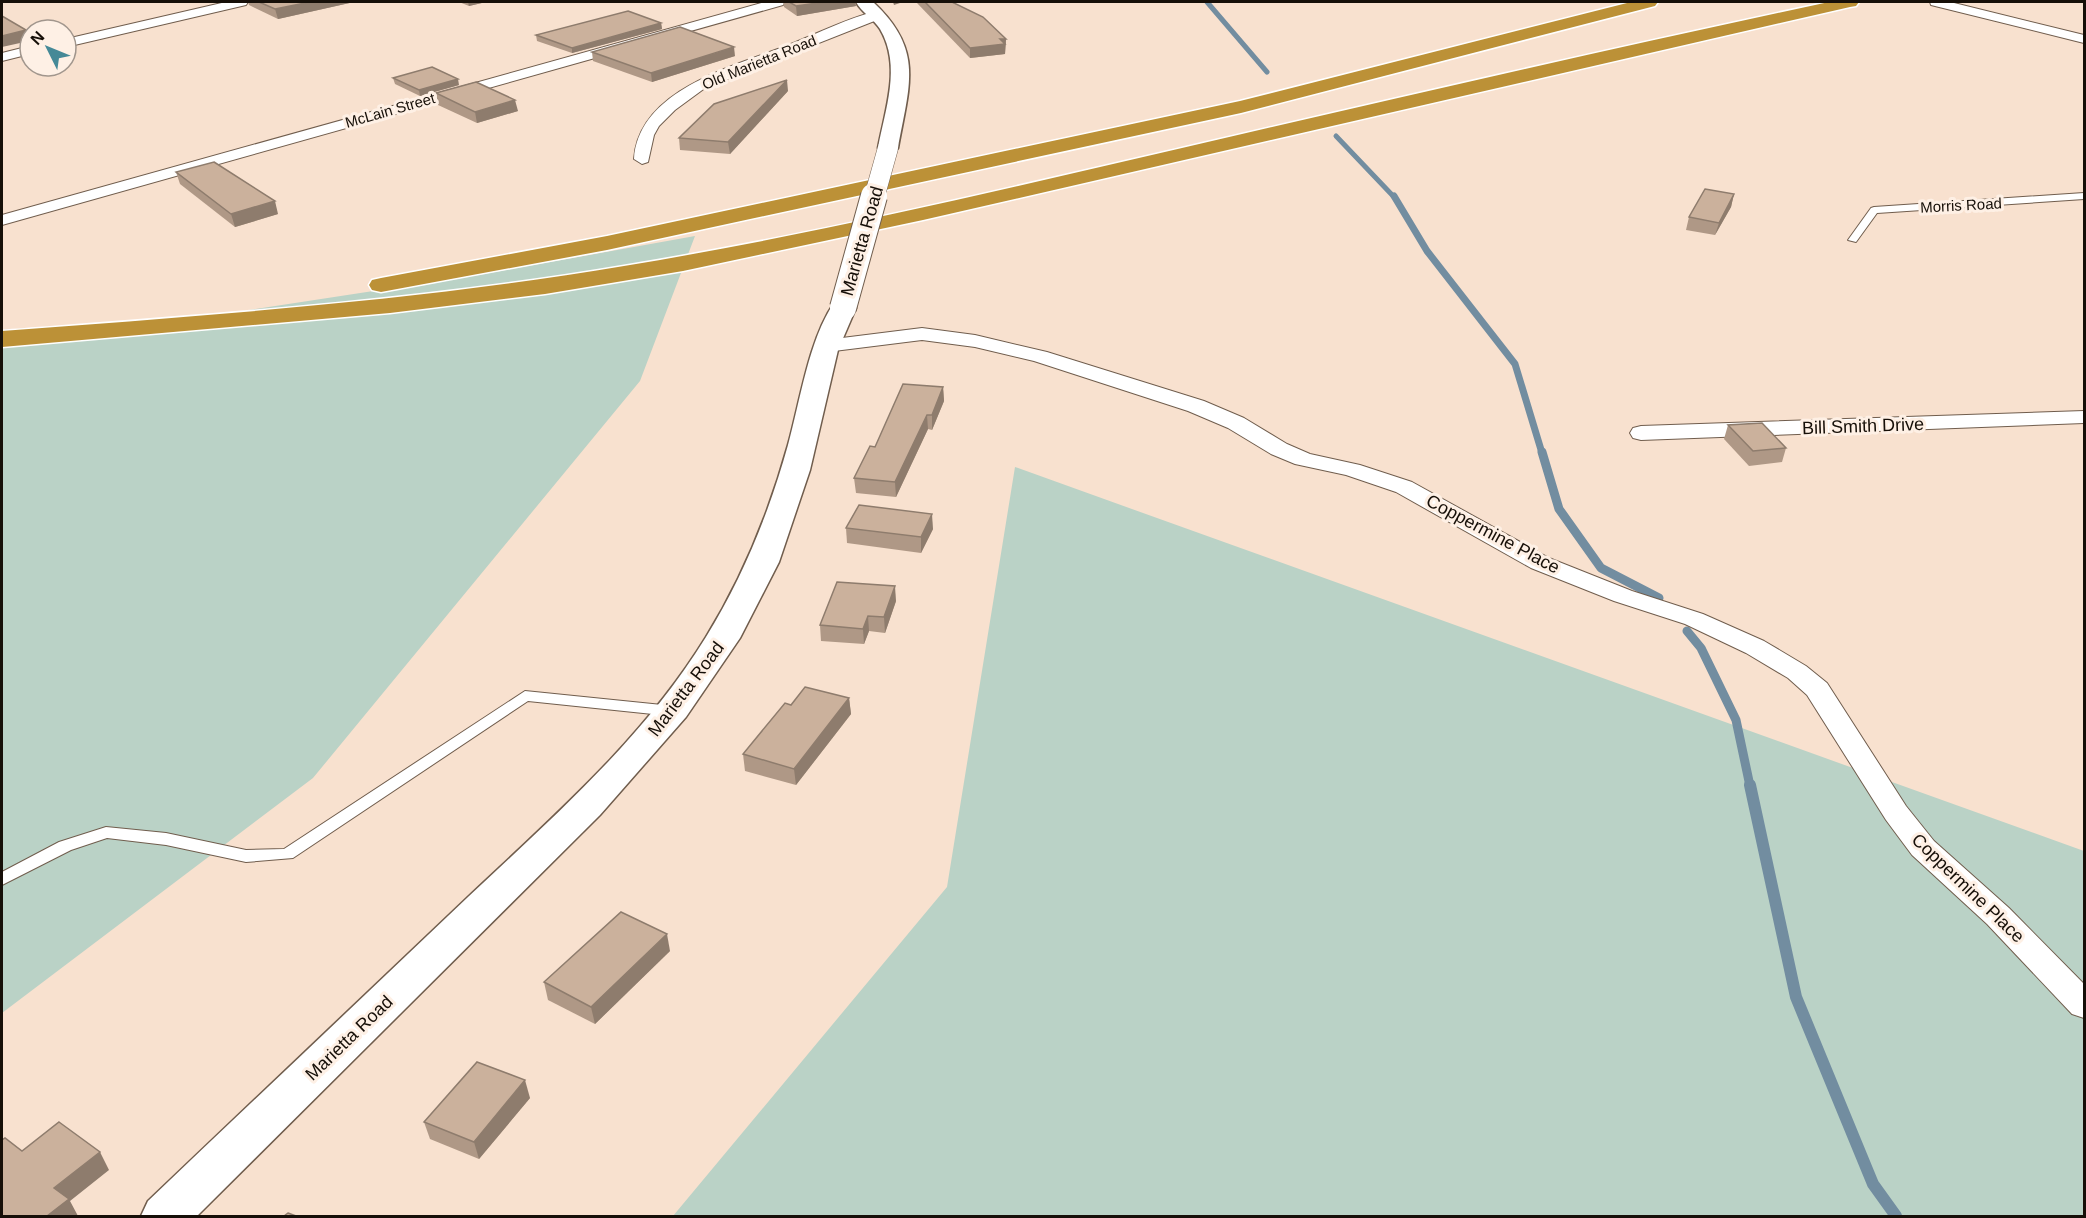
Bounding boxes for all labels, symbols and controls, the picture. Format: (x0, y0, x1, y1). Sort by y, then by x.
north arrow (18, 18, 78, 78)
text: N (27, 28, 48, 48)
street label: Old Marietta Road (699, 31, 819, 93)
street label: McLain Street (343, 89, 438, 131)
street label: Marietta Road (837, 184, 887, 298)
street label: Morris Road (1920, 194, 2002, 216)
street label: Bill Smith Drive (1802, 414, 1924, 438)
street label: Coppermine Place (1423, 490, 1563, 578)
street label: Marietta Road (644, 638, 728, 740)
street label: Coppermine Place (1908, 829, 2028, 947)
street label: Marietta Road (301, 992, 397, 1084)

